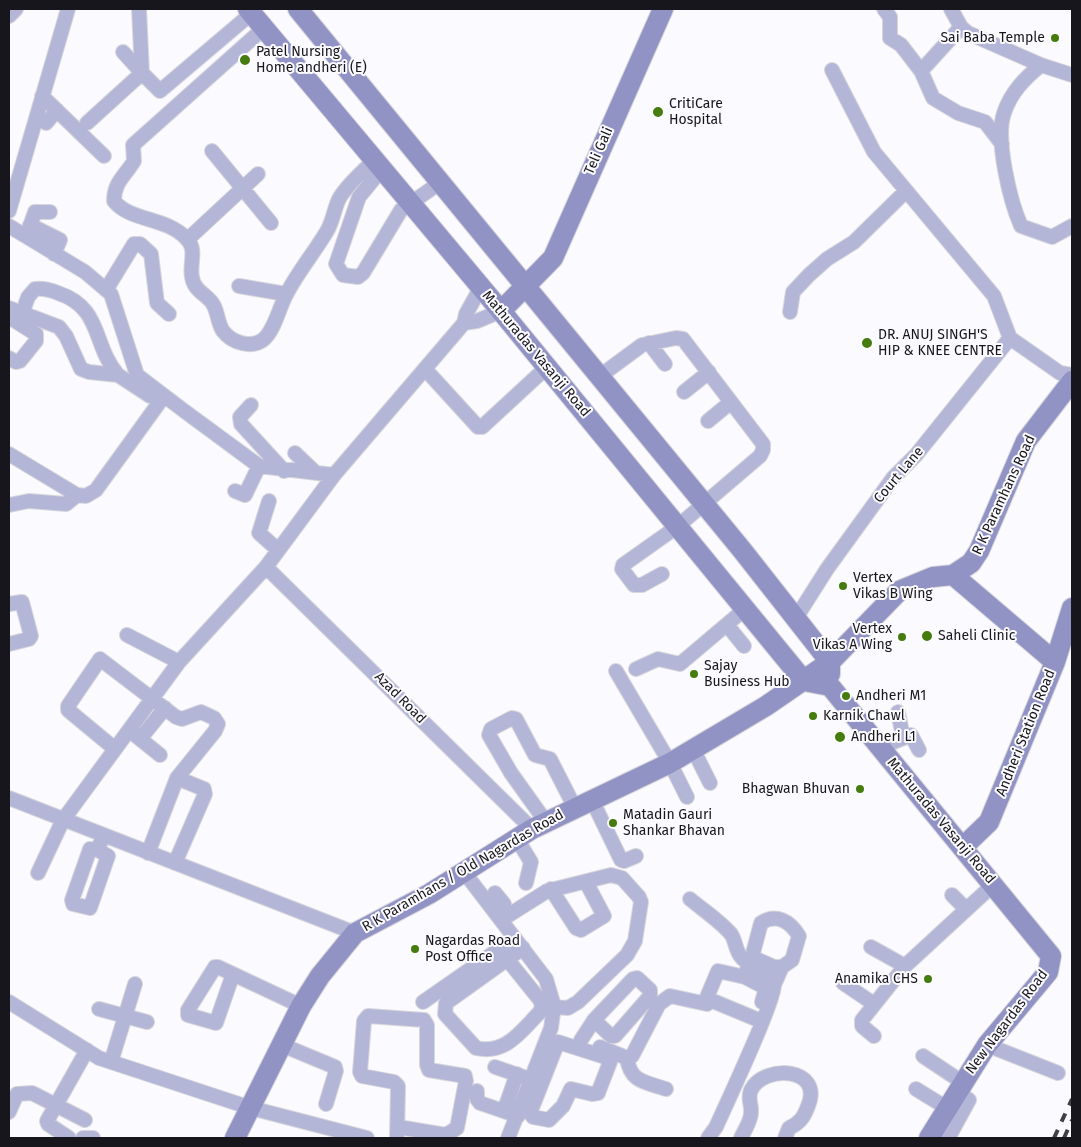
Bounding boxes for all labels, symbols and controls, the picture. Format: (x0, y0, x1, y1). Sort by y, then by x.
place label: Sai Baba Temple (940, 30, 1045, 46)
marker: Sai Baba Temple (1049, 32, 1061, 44)
place label: Patel Nursing Home andheri (E) (256, 44, 367, 76)
marker: Patel Nursing Home andheri (E) (238, 53, 252, 67)
place label: CritiCare Hospital (669, 96, 723, 128)
marker: CritiCare Hospital (651, 105, 665, 119)
street label: Teli Gali (581, 125, 617, 177)
street label: Mathuradas Vasanji Road (478, 288, 594, 420)
place label: DR. ANUJ SINGH'S HIP & KNEE CENTRE (878, 327, 1002, 360)
marker: DR. ANUJ SINGH'S HIP & KNEE CENTRE (860, 336, 874, 350)
street label: R K Paramhans Road (969, 432, 1039, 558)
street label: Court Lane (871, 443, 927, 507)
place label: Vertex Vikas B Wing (853, 570, 933, 602)
marker: Vertex Vikas B Wing (837, 580, 849, 592)
place label: Vertex Vikas A Wing (813, 621, 892, 654)
place label: Saheli Clinic (938, 628, 1015, 644)
marker: Saheli Clinic (920, 629, 934, 643)
marker: Vertex Vikas A Wing (896, 631, 908, 643)
place label: Sajay Business Hub (704, 658, 790, 690)
street label: Andheri Station Road (993, 667, 1059, 799)
marker: Sajay Business Hub (688, 668, 700, 680)
street label: Azad Road (371, 669, 429, 727)
place label: Andheri M1 (856, 688, 926, 704)
marker: Andheri M1 (840, 690, 852, 702)
place label: Karnik Chawl (823, 708, 905, 724)
marker: Karnik Chawl (807, 710, 819, 722)
place label: Andheri L1 (851, 729, 916, 745)
marker: Andheri L1 (833, 730, 847, 744)
street label: Mathuradas Vasanji Road (883, 755, 999, 887)
place label: Bhagwan Bhuvan (742, 781, 850, 797)
marker: Bhagwan Bhuvan (854, 783, 866, 795)
street label: R K Paramhans / Old Nagardas Road (359, 806, 567, 936)
place label: Matadin Gauri Shankar Bhavan (623, 807, 725, 840)
marker: Matadin Gauri Shankar Bhavan (607, 817, 619, 829)
place label: Nagardas Road Post Office (425, 933, 520, 966)
marker: Nagardas Road Post Office (409, 943, 421, 955)
street label: New Nagardas Road (962, 967, 1052, 1077)
place label: Anamika CHS (835, 971, 918, 987)
marker: Anamika CHS (922, 973, 934, 985)

